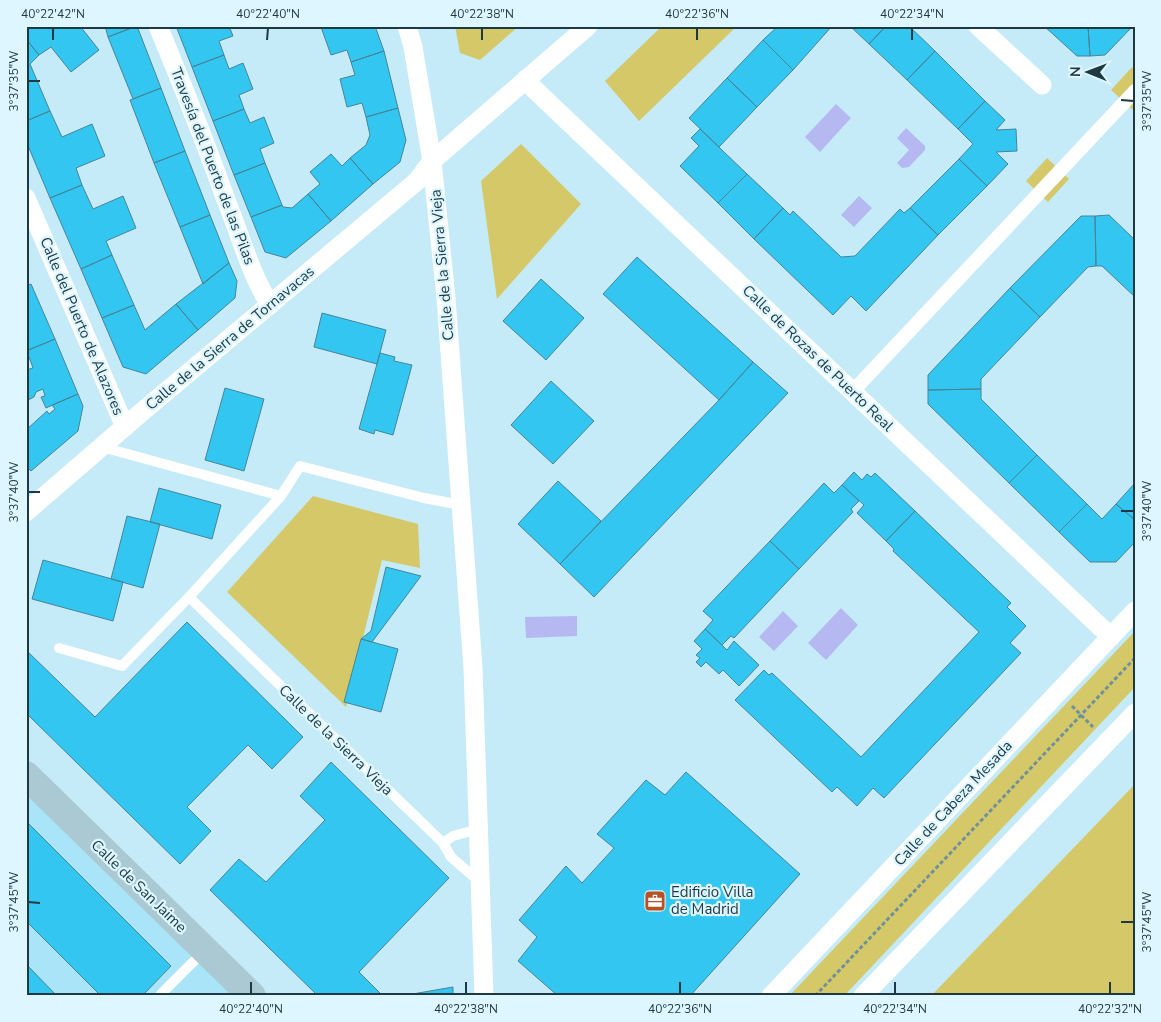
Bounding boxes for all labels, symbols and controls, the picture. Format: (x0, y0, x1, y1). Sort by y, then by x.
text: 40°22'42"N (21, 6, 85, 22)
text: 40°22'40"N (236, 6, 300, 22)
text: 40°22'38"N (450, 6, 514, 22)
text: 40°22'36"N (665, 6, 729, 22)
text: 40°22'34"N (880, 6, 944, 22)
north arrow (1064, 48, 1114, 98)
text: 3°37'35"W (6, 50, 22, 112)
street label: Travesía del Puerto de las Pilas (166, 65, 260, 267)
text: N (1066, 66, 1085, 77)
text: 3°37'35"W (1139, 70, 1155, 132)
street label: Calle de la Sierra Vieja (425, 189, 459, 341)
street label: Calle del Puerto de Alazores (35, 234, 129, 418)
street label: Calle de la Sierra de Tornavacas (141, 261, 319, 415)
street label: Calle de Rozas de Puerto Real (738, 280, 898, 436)
text: 3°37'40"W (6, 461, 22, 523)
text: 3°37'40"W (1139, 480, 1155, 542)
street label: Calle de la Sierra Vieja (274, 680, 398, 800)
street label: Calle de Cabeza Mesada (889, 736, 1017, 870)
street label: Calle de San Jaime (87, 835, 191, 937)
text: 3°37'45"W (6, 871, 22, 933)
place label: Edificio Villa de Madrid (671, 882, 754, 919)
office icon: Edificio Villa de Madrid (643, 889, 667, 913)
text: 3°37'45"W (1139, 891, 1155, 953)
text: 40°22'40"N (219, 1001, 283, 1017)
text: 40°22'38"N (434, 1001, 498, 1017)
text: 40°22'36"N (648, 1001, 712, 1017)
text: 40°22'34"N (863, 1001, 927, 1017)
text: 40°22'32"N (1078, 1001, 1142, 1017)

